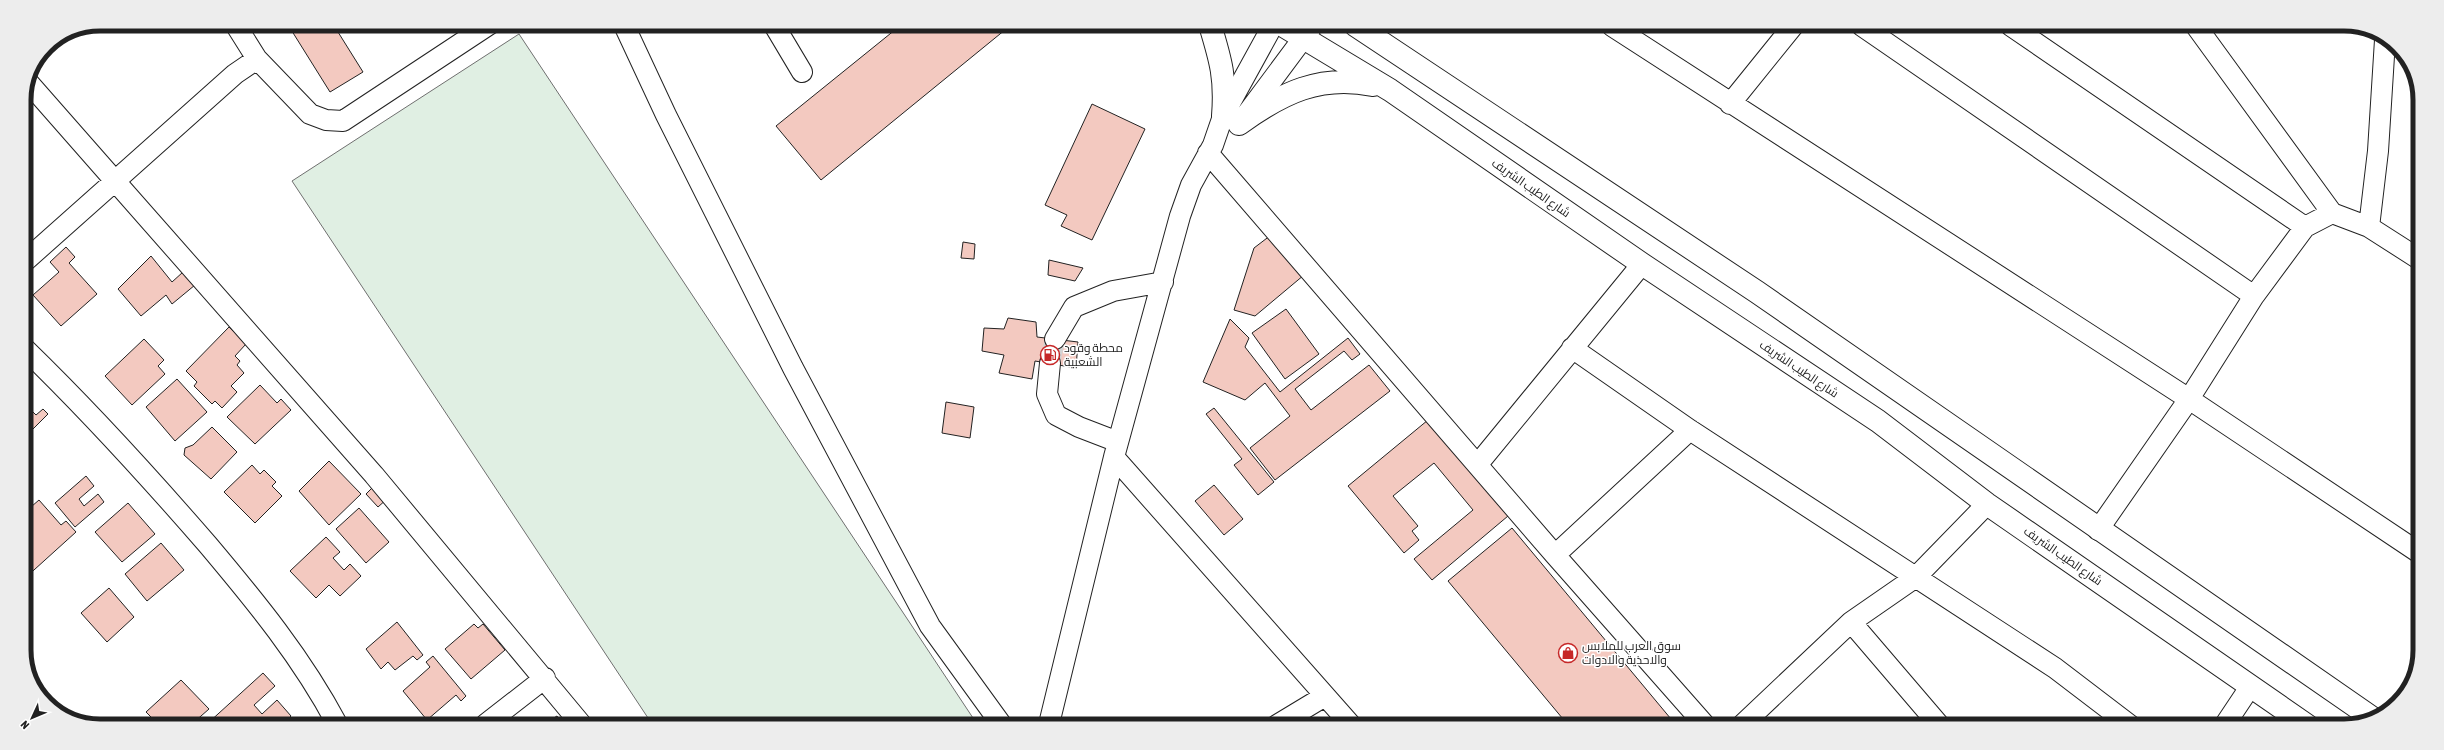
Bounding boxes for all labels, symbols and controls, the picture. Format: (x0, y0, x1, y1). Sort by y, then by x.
street label: شارع الطيب الشريف (1489, 156, 1573, 221)
street label: شارع الطيب الشريف (1756, 337, 1841, 402)
place label: محطة وقود الشعبية (1064, 341, 1123, 369)
fuel station icon: محطة وقود الشعبية (1039, 344, 1061, 366)
street label: شارع الطيب الشريف (2021, 524, 2105, 589)
place label: سوق العرب للملابس والاحذية والادوات (1582, 639, 1681, 667)
shop icon: سوق العرب للملابس والاحذية والادوات (1557, 642, 1579, 664)
north arrow (12, 698, 52, 738)
text: N (18, 718, 31, 731)

